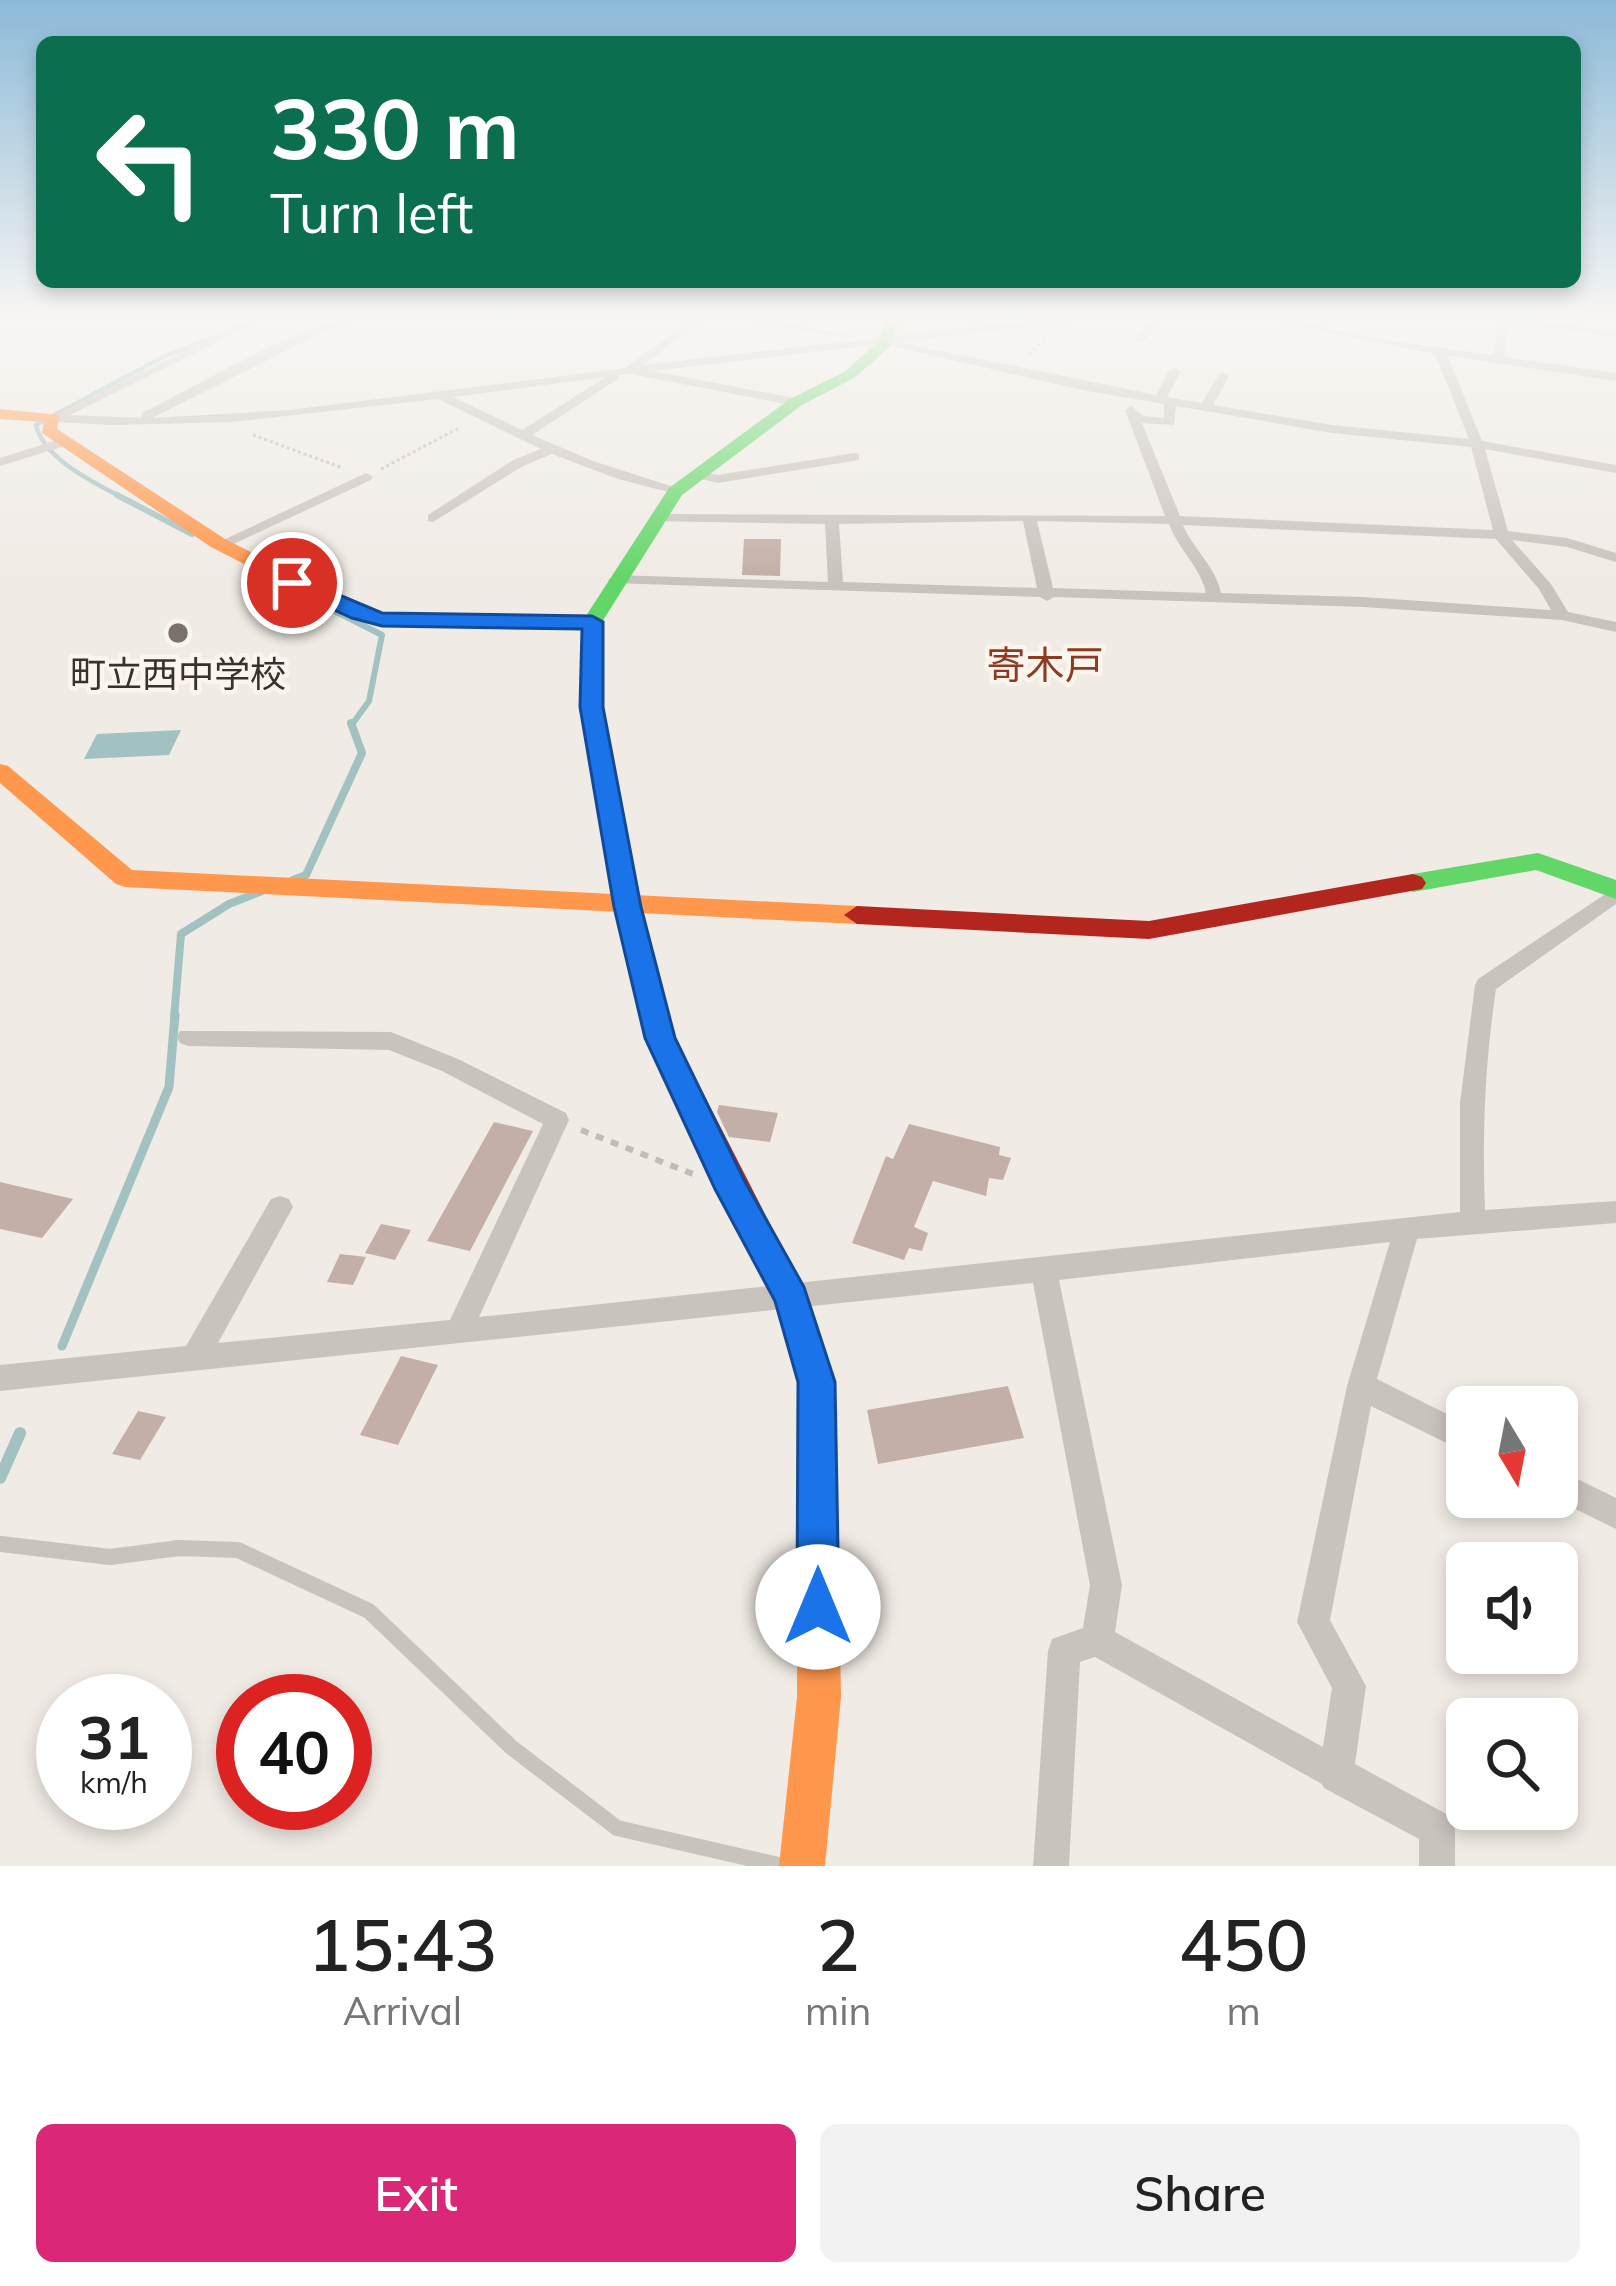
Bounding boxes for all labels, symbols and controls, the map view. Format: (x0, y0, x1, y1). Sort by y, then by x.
text: 330 m (270, 75, 520, 180)
icon: left (72, 84, 228, 240)
text: Turn left (270, 179, 473, 247)
pin (241, 532, 343, 634)
icon: arrive (259, 550, 325, 616)
marker: 町立西中学校 (165, 620, 191, 646)
district label: 寄木戸 (986, 640, 1104, 689)
place label: 町立西中学校 (70, 651, 286, 696)
north arrow (1446, 1386, 1578, 1518)
map controls (1446, 1386, 1578, 1830)
button: sound (1446, 1542, 1578, 1674)
position arrow (755, 1544, 881, 1670)
speed limit sign: 40 (216, 1674, 372, 1830)
button: search (1446, 1698, 1578, 1830)
text: 31 (78, 1699, 150, 1774)
text: km/h (80, 1763, 148, 1801)
text: 15:43 (308, 1899, 497, 1989)
text: 2 (817, 1899, 860, 1989)
text: 450 (1179, 1899, 1308, 1989)
text: Arrival (343, 1986, 462, 2035)
text: min (805, 1986, 871, 2035)
text: m (1227, 1986, 1261, 2035)
button: Exit (36, 2124, 796, 2262)
button: Share (820, 2124, 1580, 2262)

